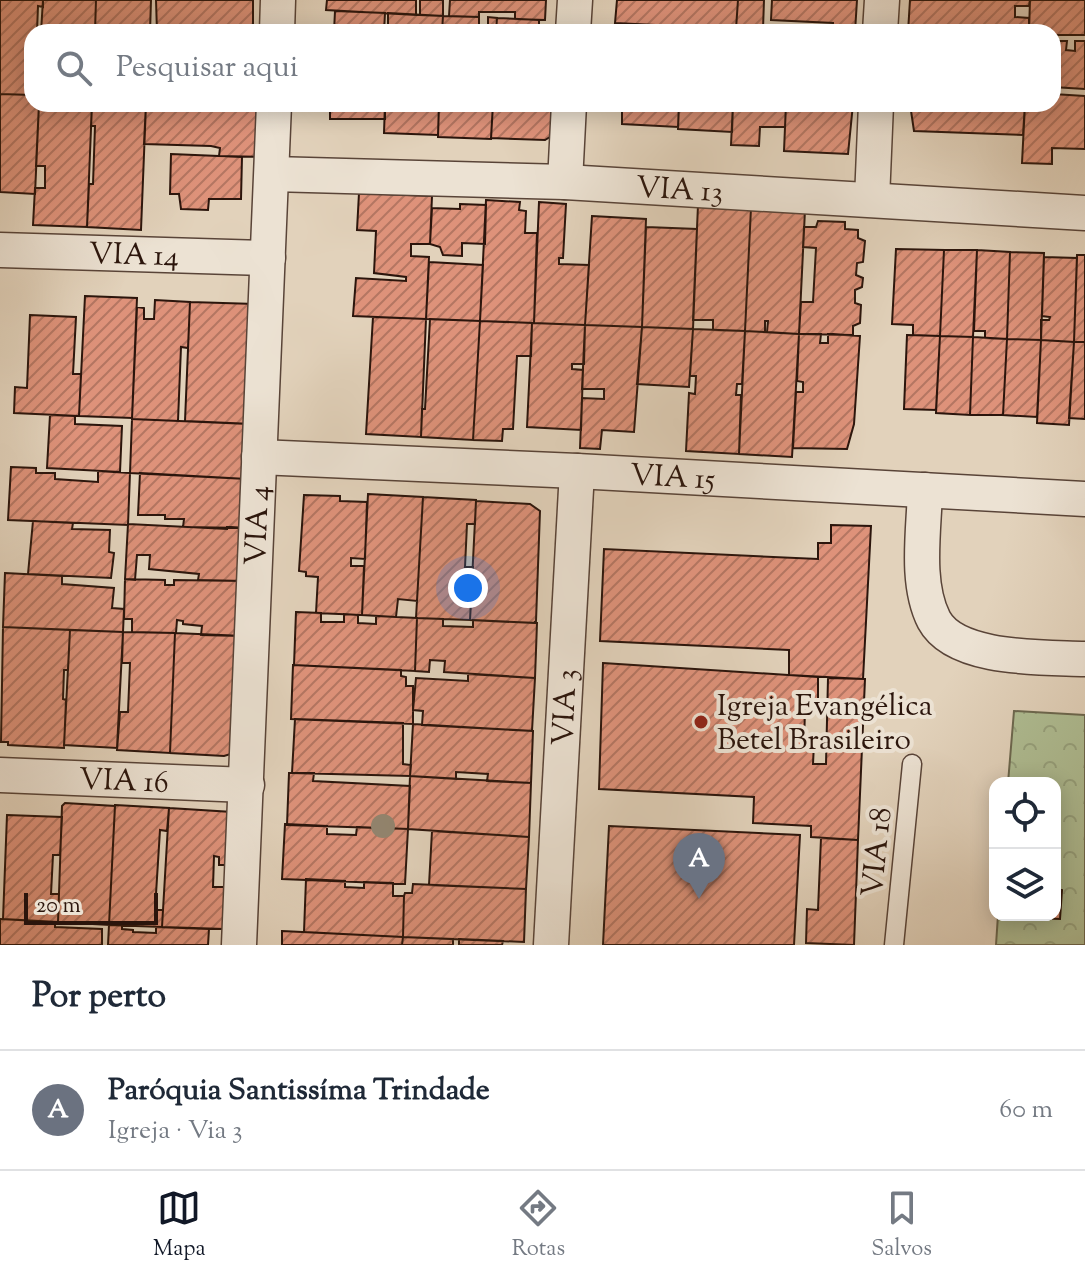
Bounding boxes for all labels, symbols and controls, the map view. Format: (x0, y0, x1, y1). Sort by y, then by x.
search box (24, 24, 1061, 112)
icon: search (52, 46, 96, 90)
text: Pesquisar aqui (116, 47, 298, 90)
street label: VIA 13 (635, 167, 724, 215)
street label: VIA 14 (88, 234, 180, 279)
street label: VIA 15 (629, 455, 716, 503)
street label: VIA 4 (236, 485, 282, 566)
your location (448, 568, 488, 608)
street label: VIA 3 (543, 668, 590, 747)
place label: Igreja Evangélica Betel Brasileiro (717, 686, 933, 763)
marker: Igreja Evangélica Betel Brasileiro (692, 713, 710, 731)
street label: VIA 16 (78, 759, 170, 806)
map controls (989, 777, 1061, 921)
button: locate (989, 777, 1061, 849)
street label: VIA 18 (852, 805, 905, 899)
pin: A (673, 833, 725, 899)
button: layers (989, 849, 1061, 921)
scale bar (24, 889, 158, 925)
text: 20 m (36, 891, 81, 923)
text: Por perto (32, 973, 166, 1022)
text: Paróquia Santissíma Trindade (108, 1070, 490, 1113)
text: A (47, 1092, 69, 1129)
text: 60 m (999, 1092, 1053, 1129)
text: Igreja · Via 3 (108, 1113, 243, 1150)
tab: Mapa (153, 1186, 206, 1266)
tab: Rotas (512, 1186, 565, 1266)
tab: Salvos (871, 1186, 932, 1266)

